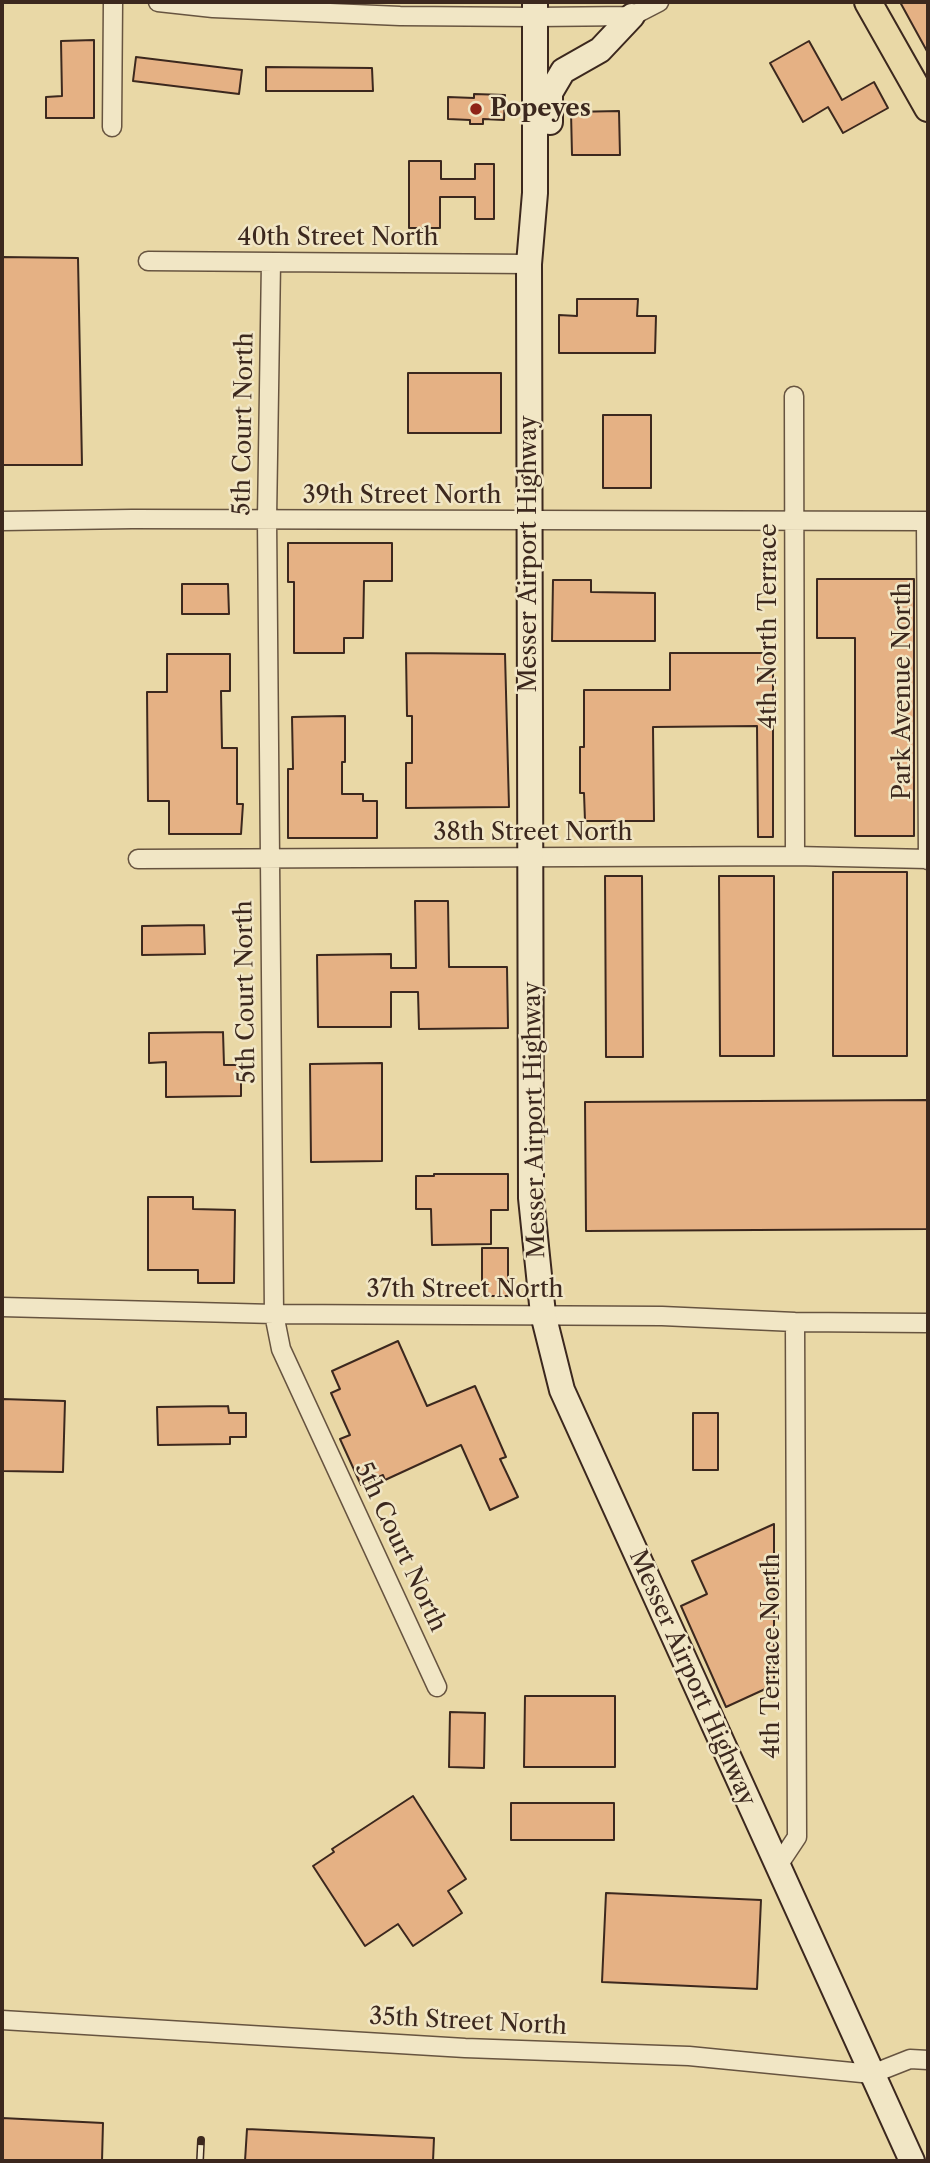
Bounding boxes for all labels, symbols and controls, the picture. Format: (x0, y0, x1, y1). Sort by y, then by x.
place label: Popeyes (490, 95, 591, 123)
marker: Popeyes (468, 101, 484, 117)
street label: 40th Street North (238, 224, 438, 252)
street label: 5th Court North (228, 332, 260, 516)
street label: Messer Airport Highway (515, 415, 543, 693)
street label: 39th Street North (302, 482, 502, 510)
street label: 4th North Terrace (755, 523, 783, 729)
street label: Park Avenue North (889, 582, 917, 800)
street label: 38th Street North (433, 819, 633, 847)
street label: 5th Court North (230, 900, 262, 1084)
street label: Messer Airport Highway (518, 981, 552, 1259)
street label: 37th Street North (367, 1276, 563, 1304)
street label: 5th Court North (348, 1458, 452, 1636)
street label: Messer Airport Highway (622, 1546, 762, 1810)
street label: 4th Terrace North (758, 1553, 786, 1759)
street label: 35th Street North (368, 2002, 568, 2042)

